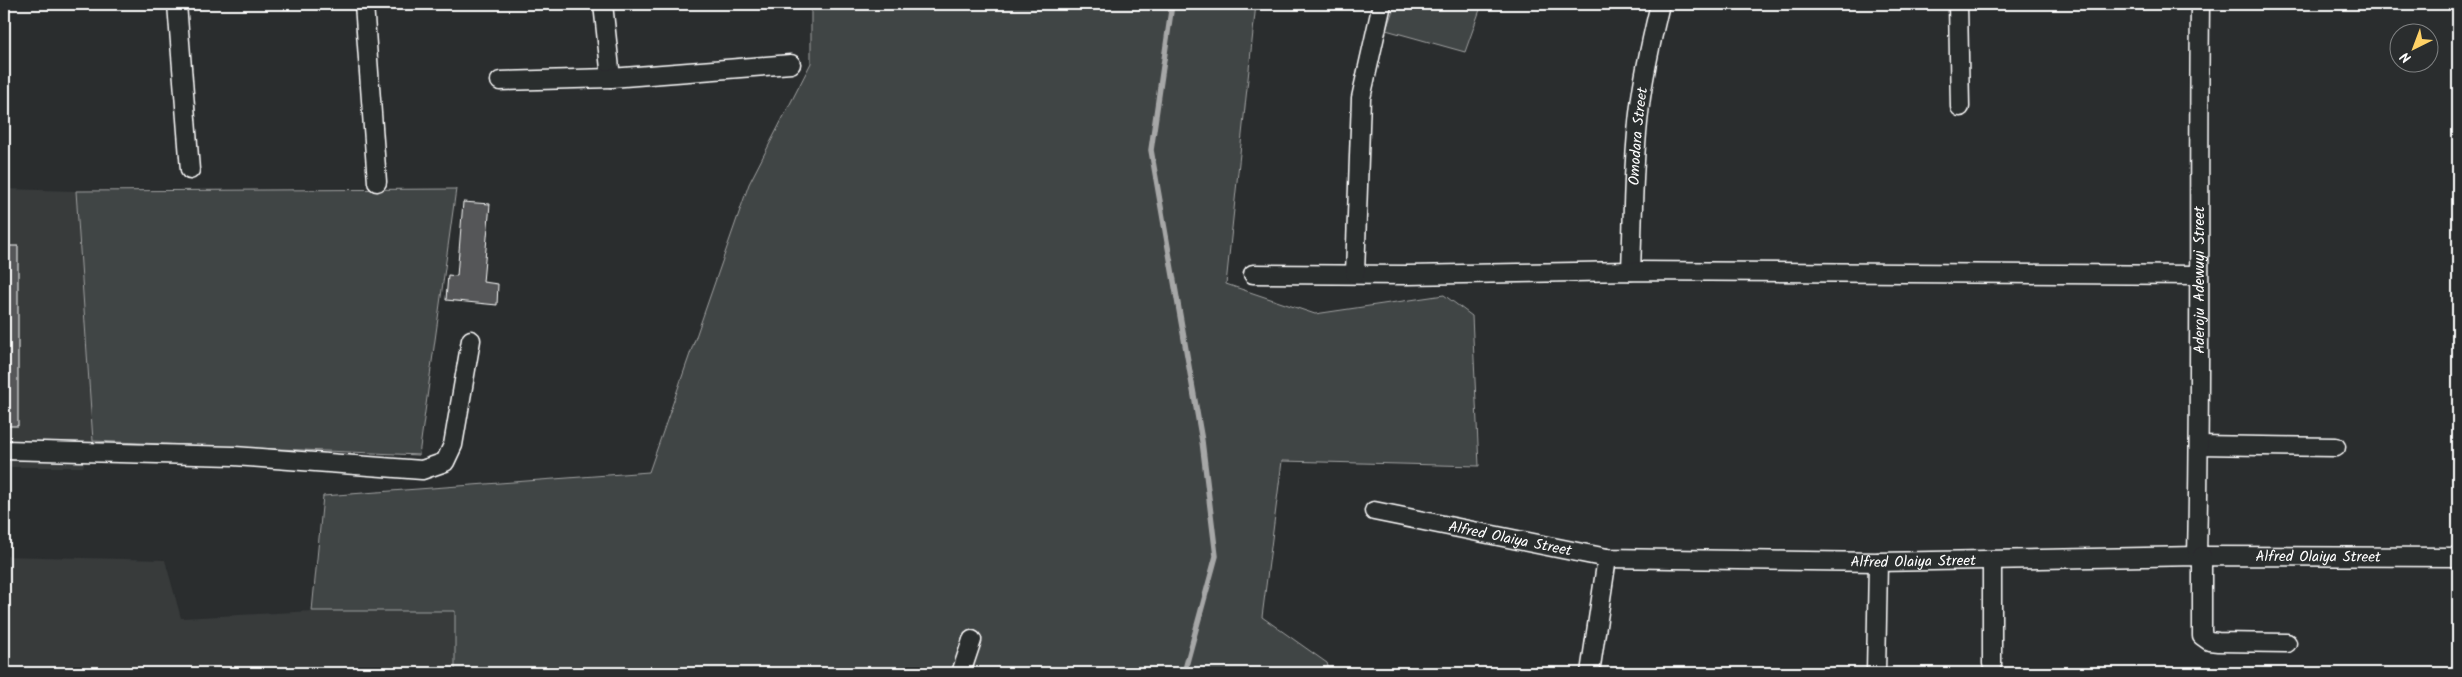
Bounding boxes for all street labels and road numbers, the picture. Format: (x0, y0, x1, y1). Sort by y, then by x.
street label: Omodara Street (1623, 85, 1655, 186)
street label: Aderoju Adewuyi Street (2188, 206, 2212, 354)
street label: Alfred Olaiya Street (1446, 515, 1574, 564)
street label: Alfred Olaiya Street (2255, 545, 2381, 570)
street label: Alfred Olaiya Street (1850, 549, 1976, 575)

